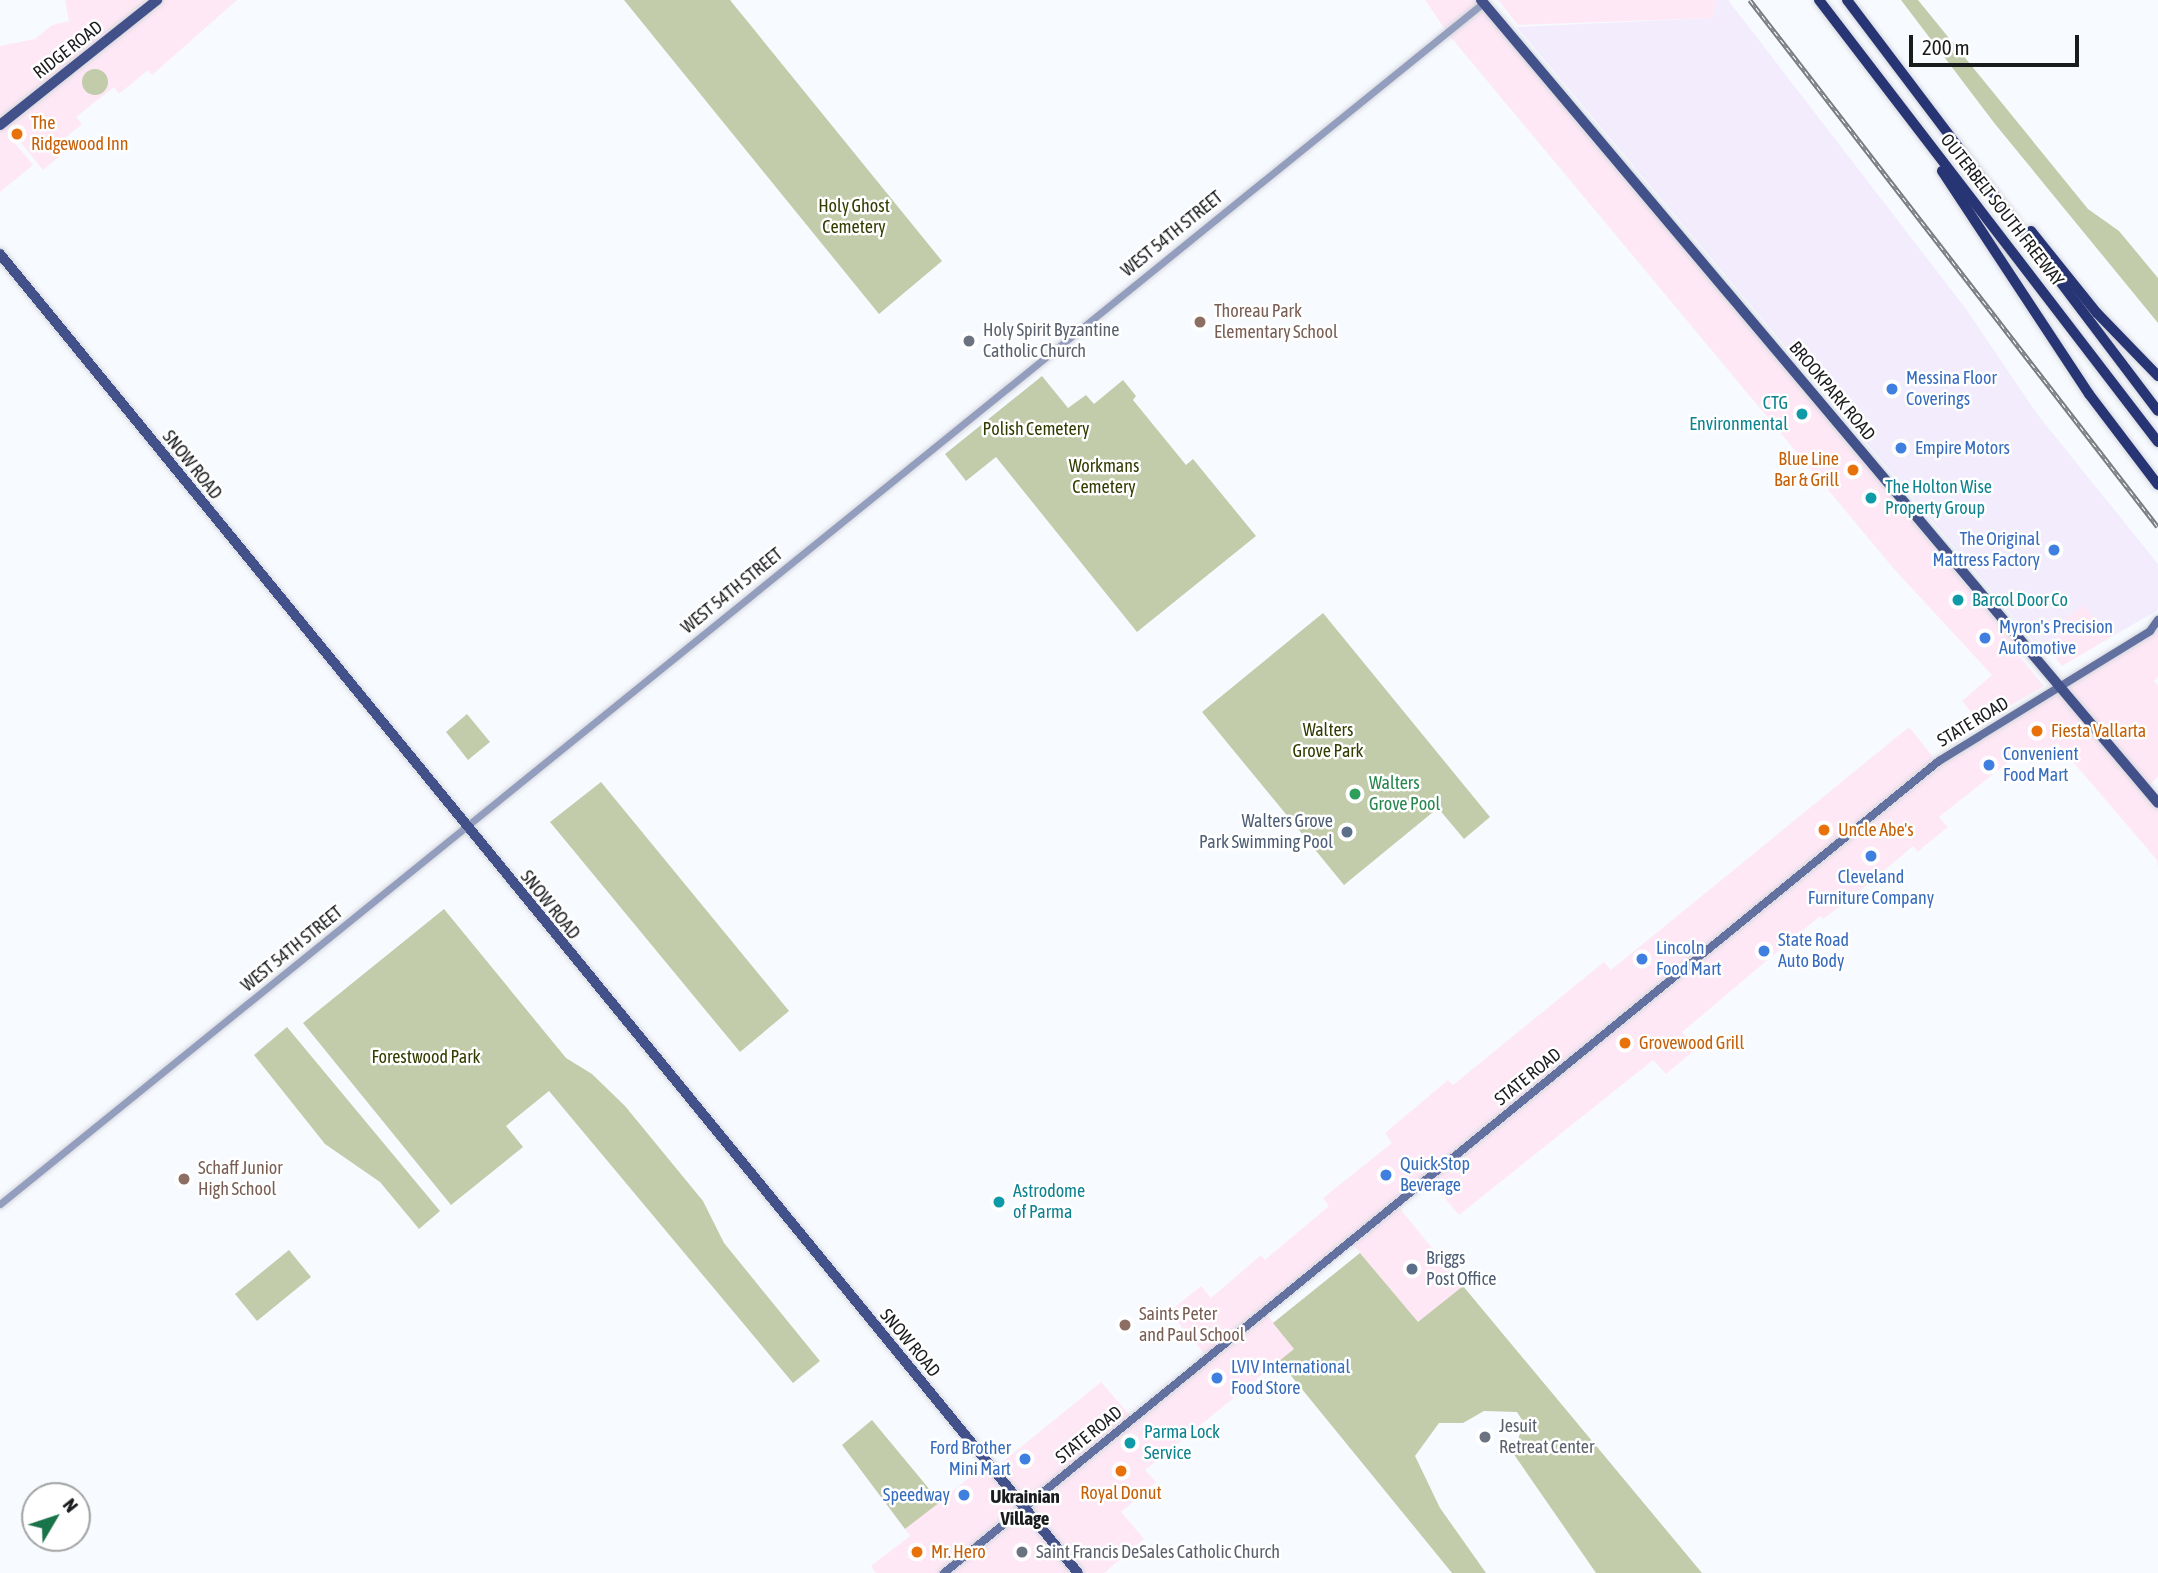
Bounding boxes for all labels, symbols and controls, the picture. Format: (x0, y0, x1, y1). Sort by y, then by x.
street label: RIDGE ROAD (29, 16, 107, 84)
scale bar (1913, 21, 2083, 65)
text: 200 m (1922, 35, 1970, 59)
place label: The Ridgewood Inn (31, 113, 129, 156)
marker: The Ridgewood Inn (9, 126, 25, 142)
street label: OUTERBELT SOUTH FREEWAY (1936, 130, 2068, 290)
street label: WEST 54TH STREET (1117, 187, 1227, 281)
park label: Holy Ghost Cemetery (818, 196, 890, 238)
place label: Thoreau Park Elementary School (1214, 301, 1338, 344)
marker: Thoreau Park Elementary School (1192, 314, 1208, 330)
place label: Holy Spirit Byzantine Catholic Church (983, 320, 1119, 362)
marker: Holy Spirit Byzantine Catholic Church (961, 333, 977, 349)
street label: BROOKPARK ROAD (1784, 337, 1880, 445)
place label: Messina Floor Coverings (1906, 368, 1997, 410)
marker: Messina Floor Coverings (1884, 381, 1900, 397)
place label: CTG Environmental (1689, 393, 1788, 436)
marker: CTG Environmental (1794, 406, 1810, 422)
park label: Polish Cemetery (983, 418, 1089, 440)
street label: SNOW ROAD (158, 426, 226, 504)
place label: Empire Motors (1915, 437, 2010, 459)
marker: Empire Motors (1893, 440, 1909, 456)
place label: Blue Line Bar & Grill (1774, 449, 1839, 491)
park label: Workmans Cemetery (1069, 456, 1139, 498)
marker: Blue Line Bar & Grill (1845, 462, 1861, 478)
place label: The Holton Wise Property Group (1885, 477, 1992, 520)
marker: The Holton Wise Property Group (1863, 490, 1879, 506)
place label: The Original Mattress Factory (1932, 529, 2040, 572)
marker: The Original Mattress Factory (2046, 542, 2062, 558)
street label: WEST 54TH STREET (677, 544, 787, 638)
place label: Barcol Door Co (1972, 589, 2068, 611)
marker: Barcol Door Co (1950, 592, 1966, 608)
place label: Myron's Precision Automotive (1999, 617, 2113, 660)
marker: Myron's Precision Automotive (1977, 630, 1993, 646)
street label: STATE ROAD (1934, 692, 2012, 752)
park label: Walters Grove Park (1292, 720, 1364, 762)
place label: Fiesta Vallarta (2051, 720, 2146, 742)
marker: Fiesta Vallarta (2029, 723, 2045, 739)
place label: Convenient Food Mart (2003, 744, 2079, 786)
marker: Convenient Food Mart (1981, 757, 1997, 773)
place label: Walters Grove Pool (1369, 773, 1440, 816)
marker: Walters Grove Pool (1347, 786, 1363, 802)
place label: Walters Grove Park Swimming Pool (1199, 811, 1333, 854)
place label: Uncle Abe's (1838, 819, 1914, 841)
marker: Uncle Abe's (1816, 822, 1832, 838)
marker: Walters Grove Park Swimming Pool (1339, 824, 1355, 840)
marker: Cleveland Furniture Company (1863, 848, 1879, 864)
street label: SNOW ROAD (516, 866, 584, 944)
place label: Cleveland Furniture Company (1808, 867, 1934, 910)
street label: WEST 54TH STREET (237, 902, 347, 996)
place label: State Road Auto Body (1778, 930, 1849, 972)
place label: Lincoln Food Mart (1656, 938, 1722, 981)
marker: State Road Auto Body (1756, 943, 1772, 959)
marker: Lincoln Food Mart (1634, 951, 1650, 967)
place label: Grovewood Grill (1639, 1032, 1744, 1054)
marker: Grovewood Grill (1617, 1035, 1633, 1051)
street label: STATE ROAD (1490, 1044, 1566, 1110)
park label: Forestwood Park (372, 1046, 480, 1068)
place label: Quick Stop Beverage (1400, 1154, 1470, 1196)
place label: Schaff Junior High School (198, 1158, 283, 1200)
marker: Quick Stop Beverage (1378, 1167, 1394, 1183)
marker: Schaff Junior High School (176, 1171, 192, 1187)
place label: Astrodome of Parma (1013, 1181, 1085, 1224)
marker: Astrodome of Parma (991, 1194, 1007, 1210)
place label: Briggs Post Office (1426, 1248, 1496, 1290)
marker: Briggs Post Office (1404, 1261, 1420, 1277)
place label: Saints Peter and Paul School (1139, 1304, 1244, 1346)
street label: SNOW ROAD (875, 1305, 945, 1381)
marker: Saints Peter and Paul School (1117, 1317, 1133, 1333)
place label: LVIV International Food Store (1231, 1357, 1350, 1400)
marker: LVIV International Food Store (1209, 1370, 1225, 1386)
street label: STATE ROAD (1051, 1402, 1127, 1468)
place label: Jesuit Retreat Center (1499, 1416, 1594, 1458)
place label: Parma Lock Service (1144, 1422, 1220, 1464)
marker: Jesuit Retreat Center (1477, 1429, 1493, 1445)
marker: Parma Lock Service (1122, 1435, 1138, 1451)
place label: Ford Brother Mini Mart (930, 1438, 1011, 1480)
marker: Ford Brother Mini Mart (1017, 1451, 1033, 1467)
marker: Royal Donut (1113, 1463, 1129, 1479)
north arrow (21, 1482, 91, 1552)
place label: Royal Donut (1080, 1482, 1162, 1504)
place label: Speedway (883, 1484, 950, 1506)
district label: Ukrainian Village (990, 1486, 1060, 1530)
marker: Speedway (956, 1487, 972, 1503)
text: N (59, 1494, 83, 1516)
place label: Mr. Hero (931, 1541, 986, 1563)
place label: Saint Francis DeSales Catholic Church (1036, 1541, 1280, 1563)
marker: Mr. Hero (909, 1544, 925, 1560)
marker: Saint Francis DeSales Catholic Church (1014, 1544, 1030, 1560)

